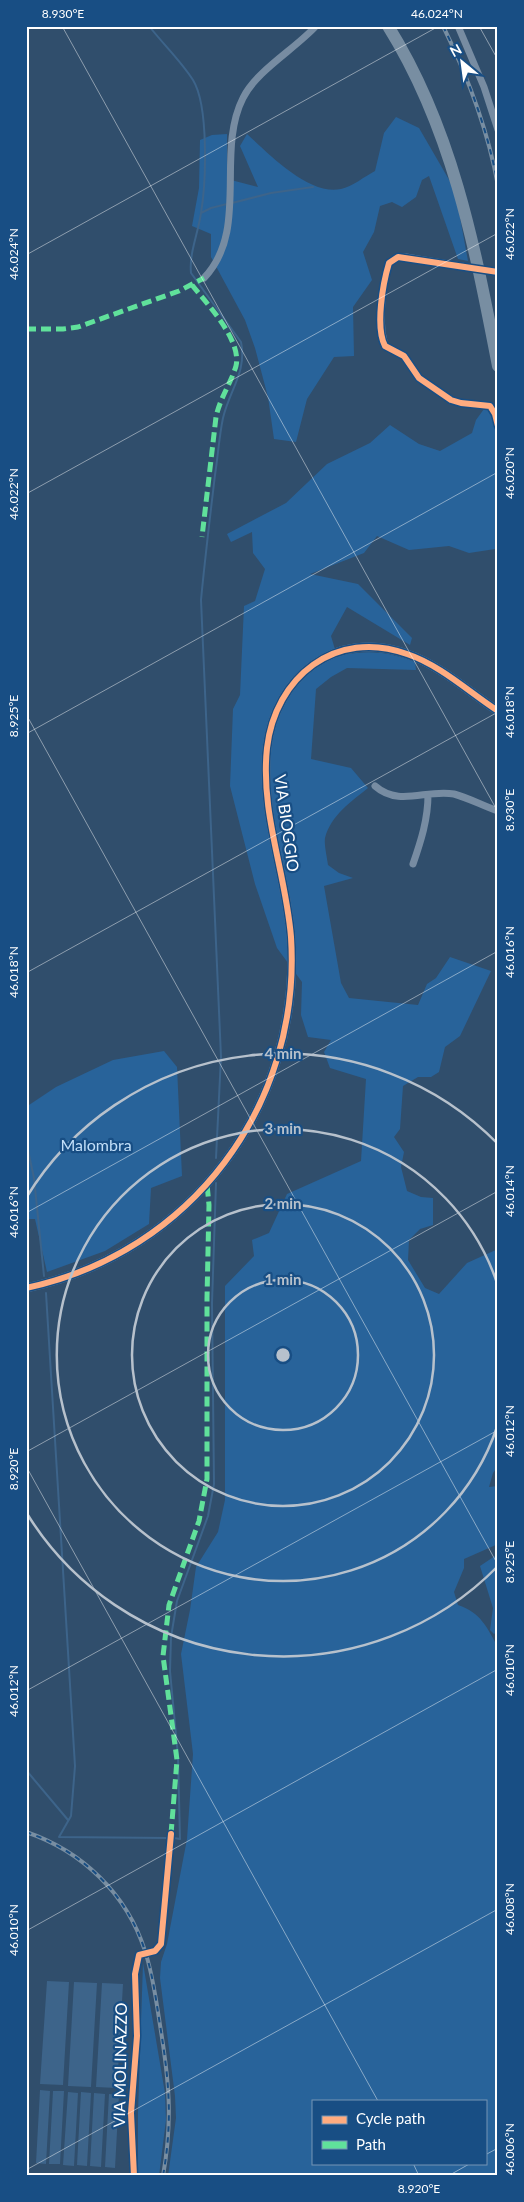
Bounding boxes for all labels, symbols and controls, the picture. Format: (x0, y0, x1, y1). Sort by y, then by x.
text: 8.930°E (42, 6, 84, 21)
text: 46.024°N (411, 6, 463, 21)
north arrow (436, 38, 486, 88)
text: N (447, 40, 464, 60)
text: 46.022°N (502, 208, 517, 260)
text: 46.024°N (6, 228, 21, 280)
text: 46.020°N (502, 447, 517, 499)
text: 46.022°N (6, 468, 21, 520)
text: 46.018°N (502, 686, 517, 738)
text: 8.925°E (6, 695, 21, 737)
street label: VIA BIOGGIO (271, 773, 304, 873)
text: 8.930°E (502, 789, 517, 831)
text: 46.016°N (502, 926, 517, 978)
text: 46.018°N (6, 946, 21, 998)
text: 4 min (264, 1044, 302, 1062)
text: 3 min (264, 1119, 302, 1137)
park label: Malombra (60, 1135, 132, 1154)
text: 46.014°N (502, 1165, 517, 1217)
text: 46.016°N (6, 1186, 21, 1238)
text: 2 min (264, 1194, 302, 1212)
text: 1 min (264, 1270, 302, 1288)
centre of rings (274, 1346, 292, 1364)
text: 46.012°N (502, 1405, 517, 1457)
text: 8.920°E (6, 1448, 21, 1490)
text: 8.925°E (502, 1541, 517, 1583)
text: 46.010°N (502, 1644, 517, 1696)
text: 46.012°N (6, 1665, 21, 1717)
text: 46.008°N (502, 1883, 517, 1935)
text: 46.010°N (6, 1904, 21, 1956)
street label: VIA MOLINAZZO (109, 2002, 130, 2128)
legend (312, 2100, 486, 2164)
text: Cycle path (356, 2109, 425, 2127)
text: 46.006°N (502, 2123, 517, 2175)
text: Path (356, 2135, 386, 2153)
text: 8.920°E (398, 2181, 440, 2196)

